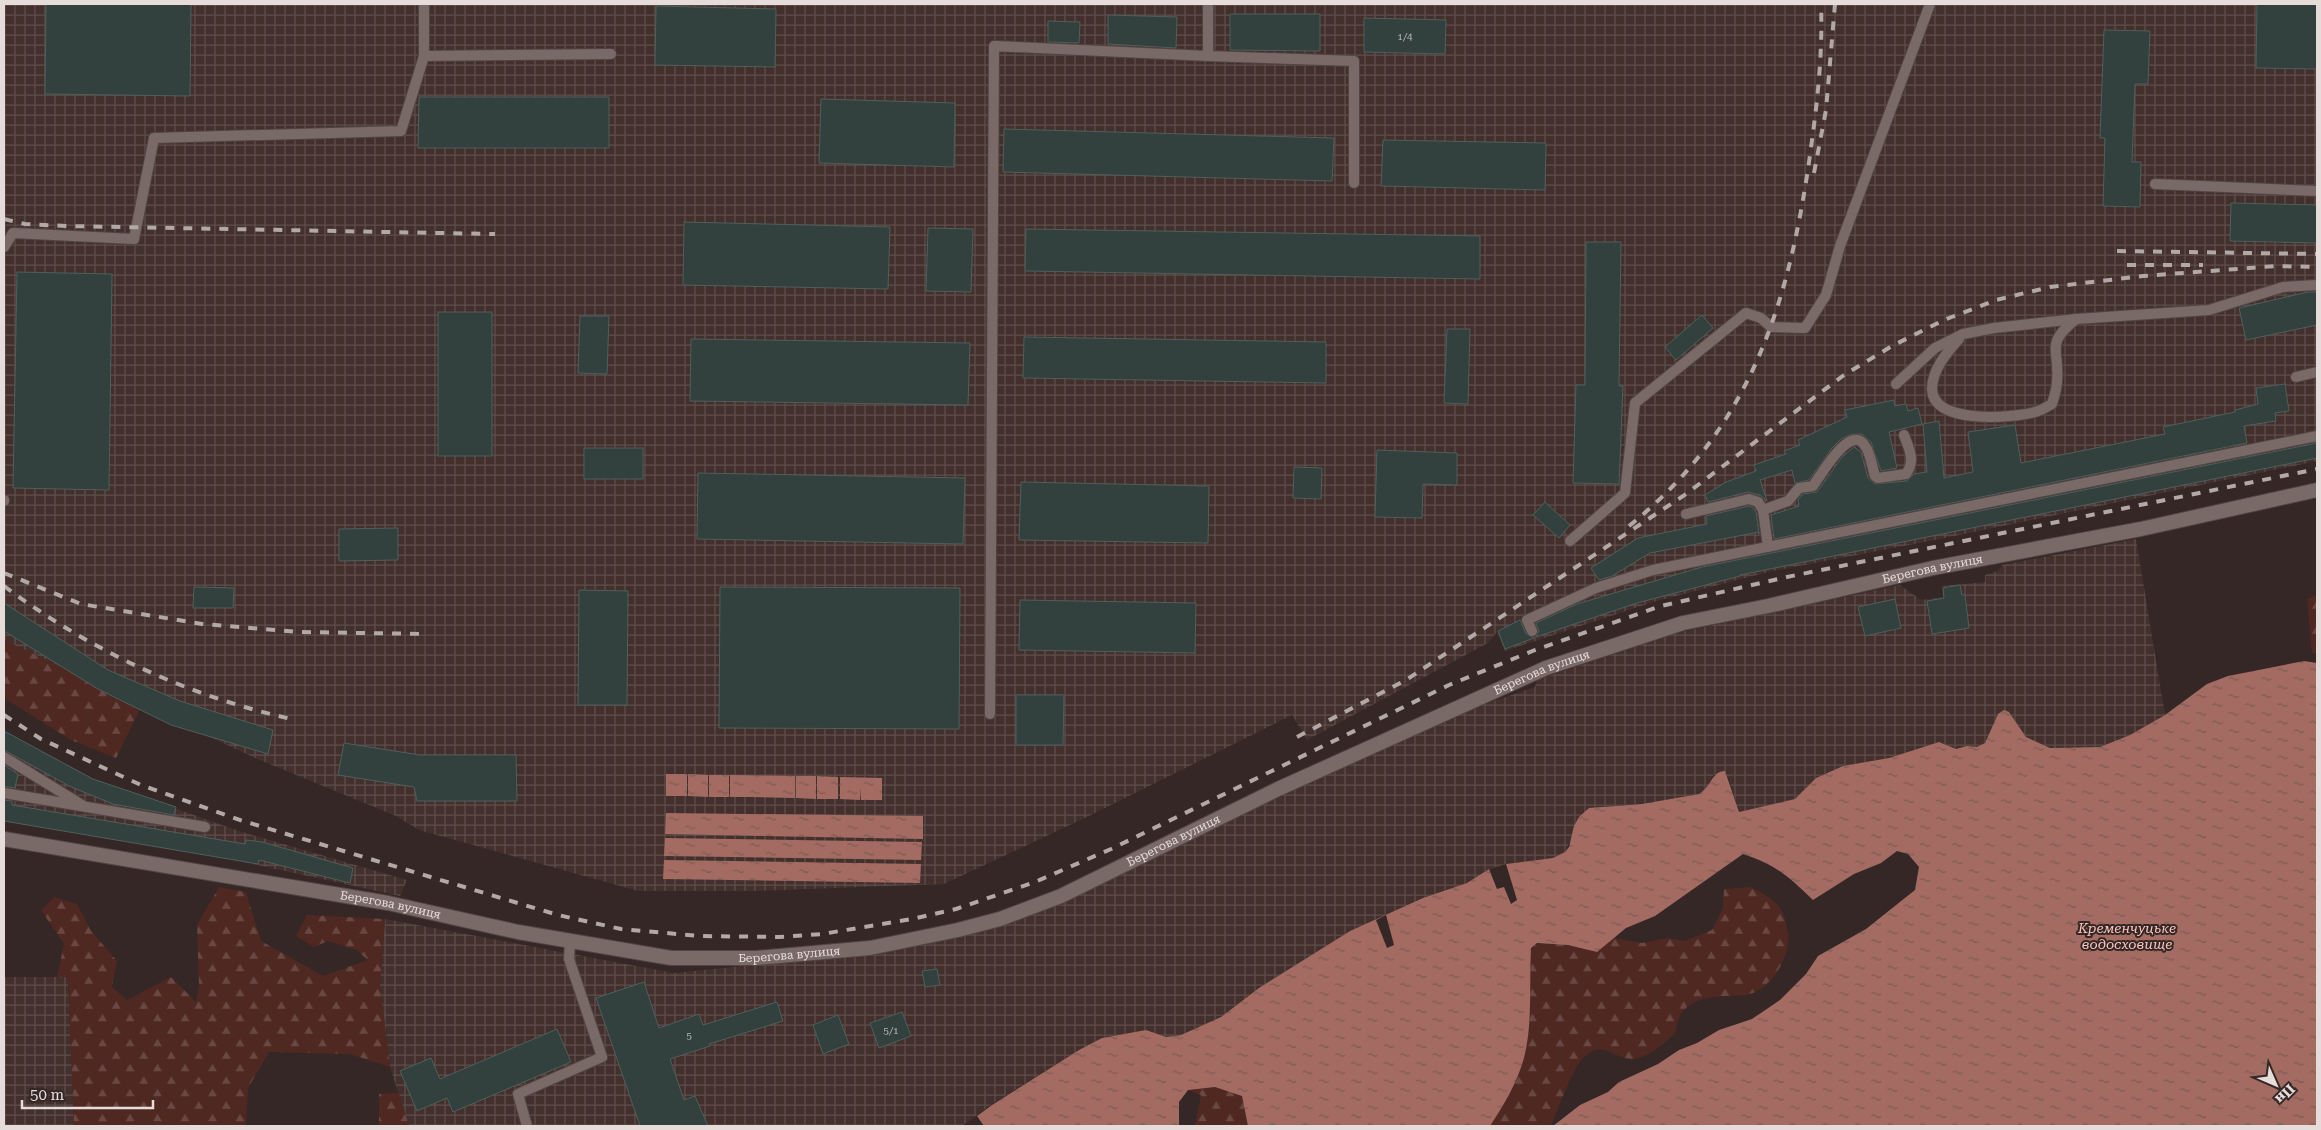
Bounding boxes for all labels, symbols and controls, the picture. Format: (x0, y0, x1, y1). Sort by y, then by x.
house number: 1/4 (1397, 31, 1413, 42)
street label: Берегова вулиця (1881, 552, 1984, 586)
street label: Берегова вулиця (1491, 647, 1592, 698)
street label: Берегова вулиця (1125, 812, 1223, 869)
street label: Берегова вулиця (339, 888, 442, 922)
water label: Кременчуцьке водосховище (2077, 920, 2176, 952)
street label: Берегова вулиця (738, 944, 841, 965)
house number: 5/1 (883, 1025, 899, 1036)
house number: 5 (686, 1030, 692, 1041)
north arrow (2251, 1060, 2301, 1110)
scale bar (22, 1078, 154, 1110)
text: Пн (2272, 1081, 2298, 1108)
text: 50 m (30, 1086, 65, 1104)

